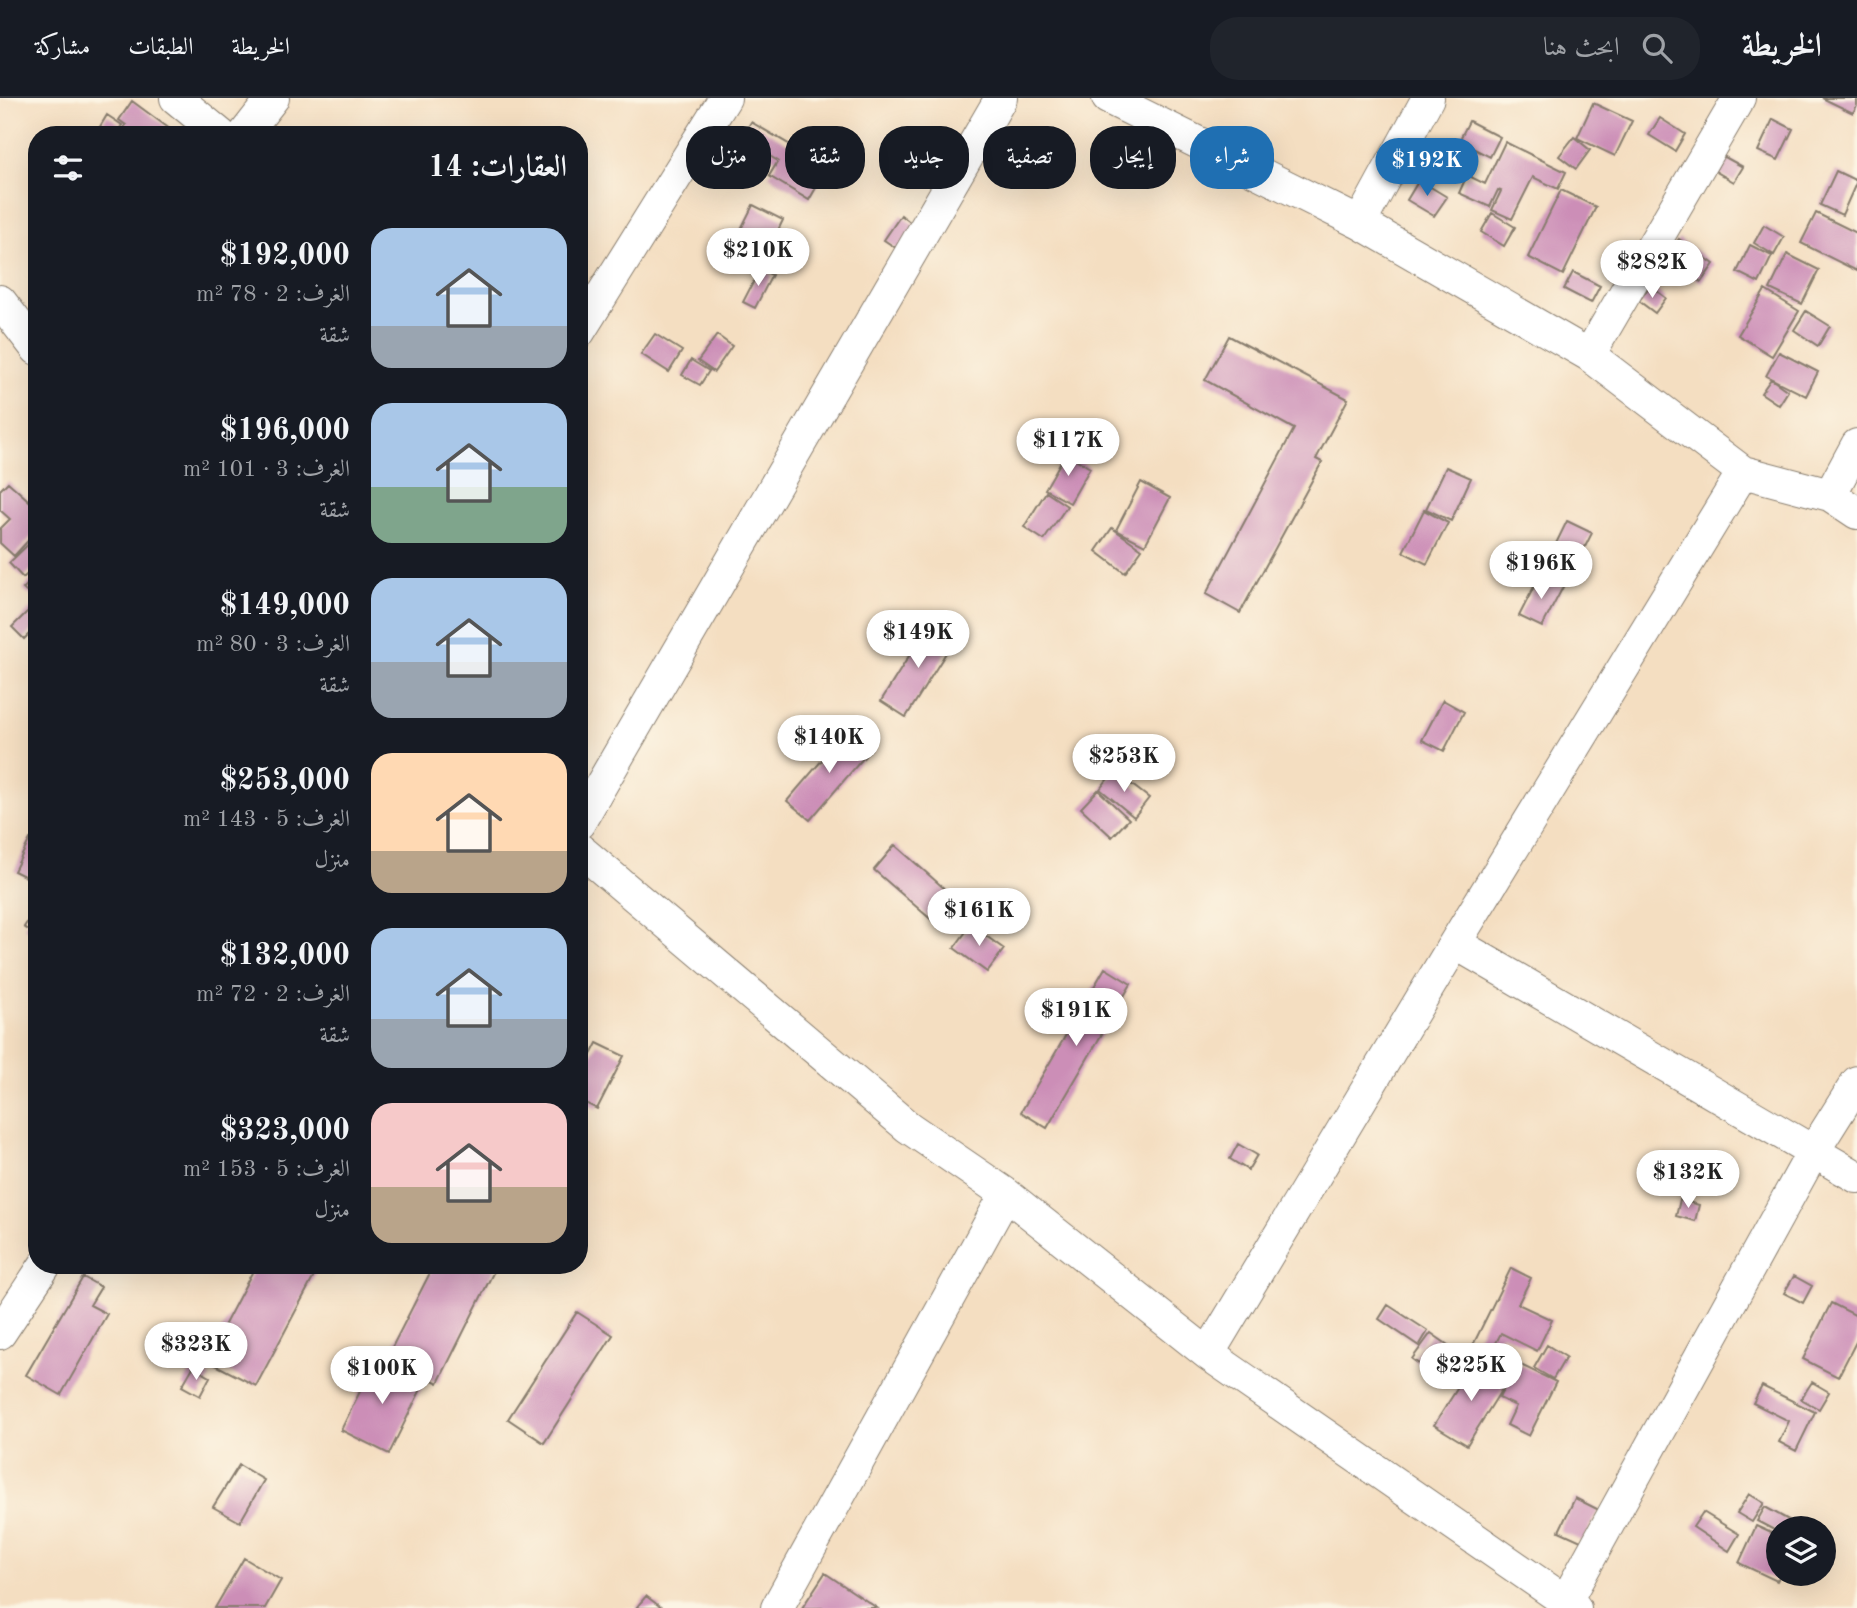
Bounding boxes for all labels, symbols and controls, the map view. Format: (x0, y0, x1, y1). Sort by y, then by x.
search box (1210, 17, 1700, 80)
icon: search (1638, 29, 1676, 67)
text: الخريطة (1742, 31, 1822, 64)
text: ابحث هنا (1543, 35, 1620, 61)
text: مشاركة (35, 36, 90, 60)
text: الطبقات (128, 36, 194, 60)
text: الخريطة (232, 36, 290, 60)
chip: منزل (686, 126, 771, 189)
chip: شقة (785, 126, 865, 189)
chip: جديد (879, 126, 969, 189)
chip: تصفية (983, 126, 1076, 189)
chip: إيجار (1090, 126, 1176, 189)
chip: شراء (1190, 126, 1274, 189)
pin: $192K (1378, 139, 1476, 198)
icon: filters (49, 149, 87, 187)
text: $192K (1391, 149, 1463, 172)
text: العقارات: 14 (428, 153, 567, 183)
pin: $210K (709, 228, 807, 288)
text: $210K (722, 239, 794, 262)
pin: $282K (1603, 240, 1701, 300)
text: $192,000 (220, 241, 350, 271)
text: $282K (1616, 251, 1688, 274)
icon: home (427, 256, 511, 340)
text: الغرف: 2 · 78 m² (196, 283, 350, 306)
text: شقة (320, 324, 350, 347)
text: $196,000 (220, 416, 350, 446)
pin: $117K (1019, 418, 1117, 478)
text: $117K (1032, 429, 1104, 452)
icon: home (427, 431, 511, 515)
text: الغرف: 3 · 101 m² (183, 458, 350, 481)
text: شقة (320, 499, 350, 522)
pin: $196K (1492, 542, 1590, 601)
text: $196K (1505, 552, 1577, 575)
text: $149,000 (220, 591, 350, 621)
icon: home (427, 606, 511, 690)
pin: $149K (869, 610, 967, 670)
text: $149K (882, 621, 954, 644)
text: الغرف: 3 · 80 m² (196, 633, 350, 656)
text: شقة (320, 674, 350, 697)
pin: $140K (780, 716, 878, 775)
text: $140K (793, 726, 865, 749)
pin: $253K (1075, 734, 1173, 794)
text: $253K (1088, 745, 1160, 768)
text: $253,000 (220, 766, 350, 796)
icon: home (427, 781, 511, 865)
text: الغرف: 5 · 143 m² (183, 808, 350, 831)
text: منزل (315, 849, 350, 872)
pin: $161K (930, 888, 1028, 948)
text: $161K (943, 899, 1015, 922)
text: $132,000 (220, 941, 350, 971)
icon: home (427, 956, 511, 1040)
text: الغرف: 2 · 72 m² (196, 983, 350, 1006)
pin: $191K (1027, 988, 1125, 1048)
text: $191K (1040, 999, 1112, 1022)
text: شقة (320, 1024, 350, 1047)
text: $323,000 (220, 1116, 350, 1146)
icon: home (427, 1131, 511, 1215)
pin: $132K (1639, 1150, 1737, 1210)
text: الغرف: 5 · 153 m² (183, 1158, 350, 1181)
text: $132K (1652, 1161, 1724, 1184)
text: منزل (315, 1199, 350, 1222)
pin: $323K (147, 1322, 245, 1382)
text: $323K (160, 1333, 232, 1356)
pin: $225K (1422, 1344, 1520, 1403)
pin: $100K (333, 1346, 431, 1406)
text: $225K (1435, 1354, 1507, 1377)
text: $100K (346, 1357, 418, 1380)
map controls (1766, 1516, 1836, 1586)
button: layers (1766, 1516, 1836, 1586)

